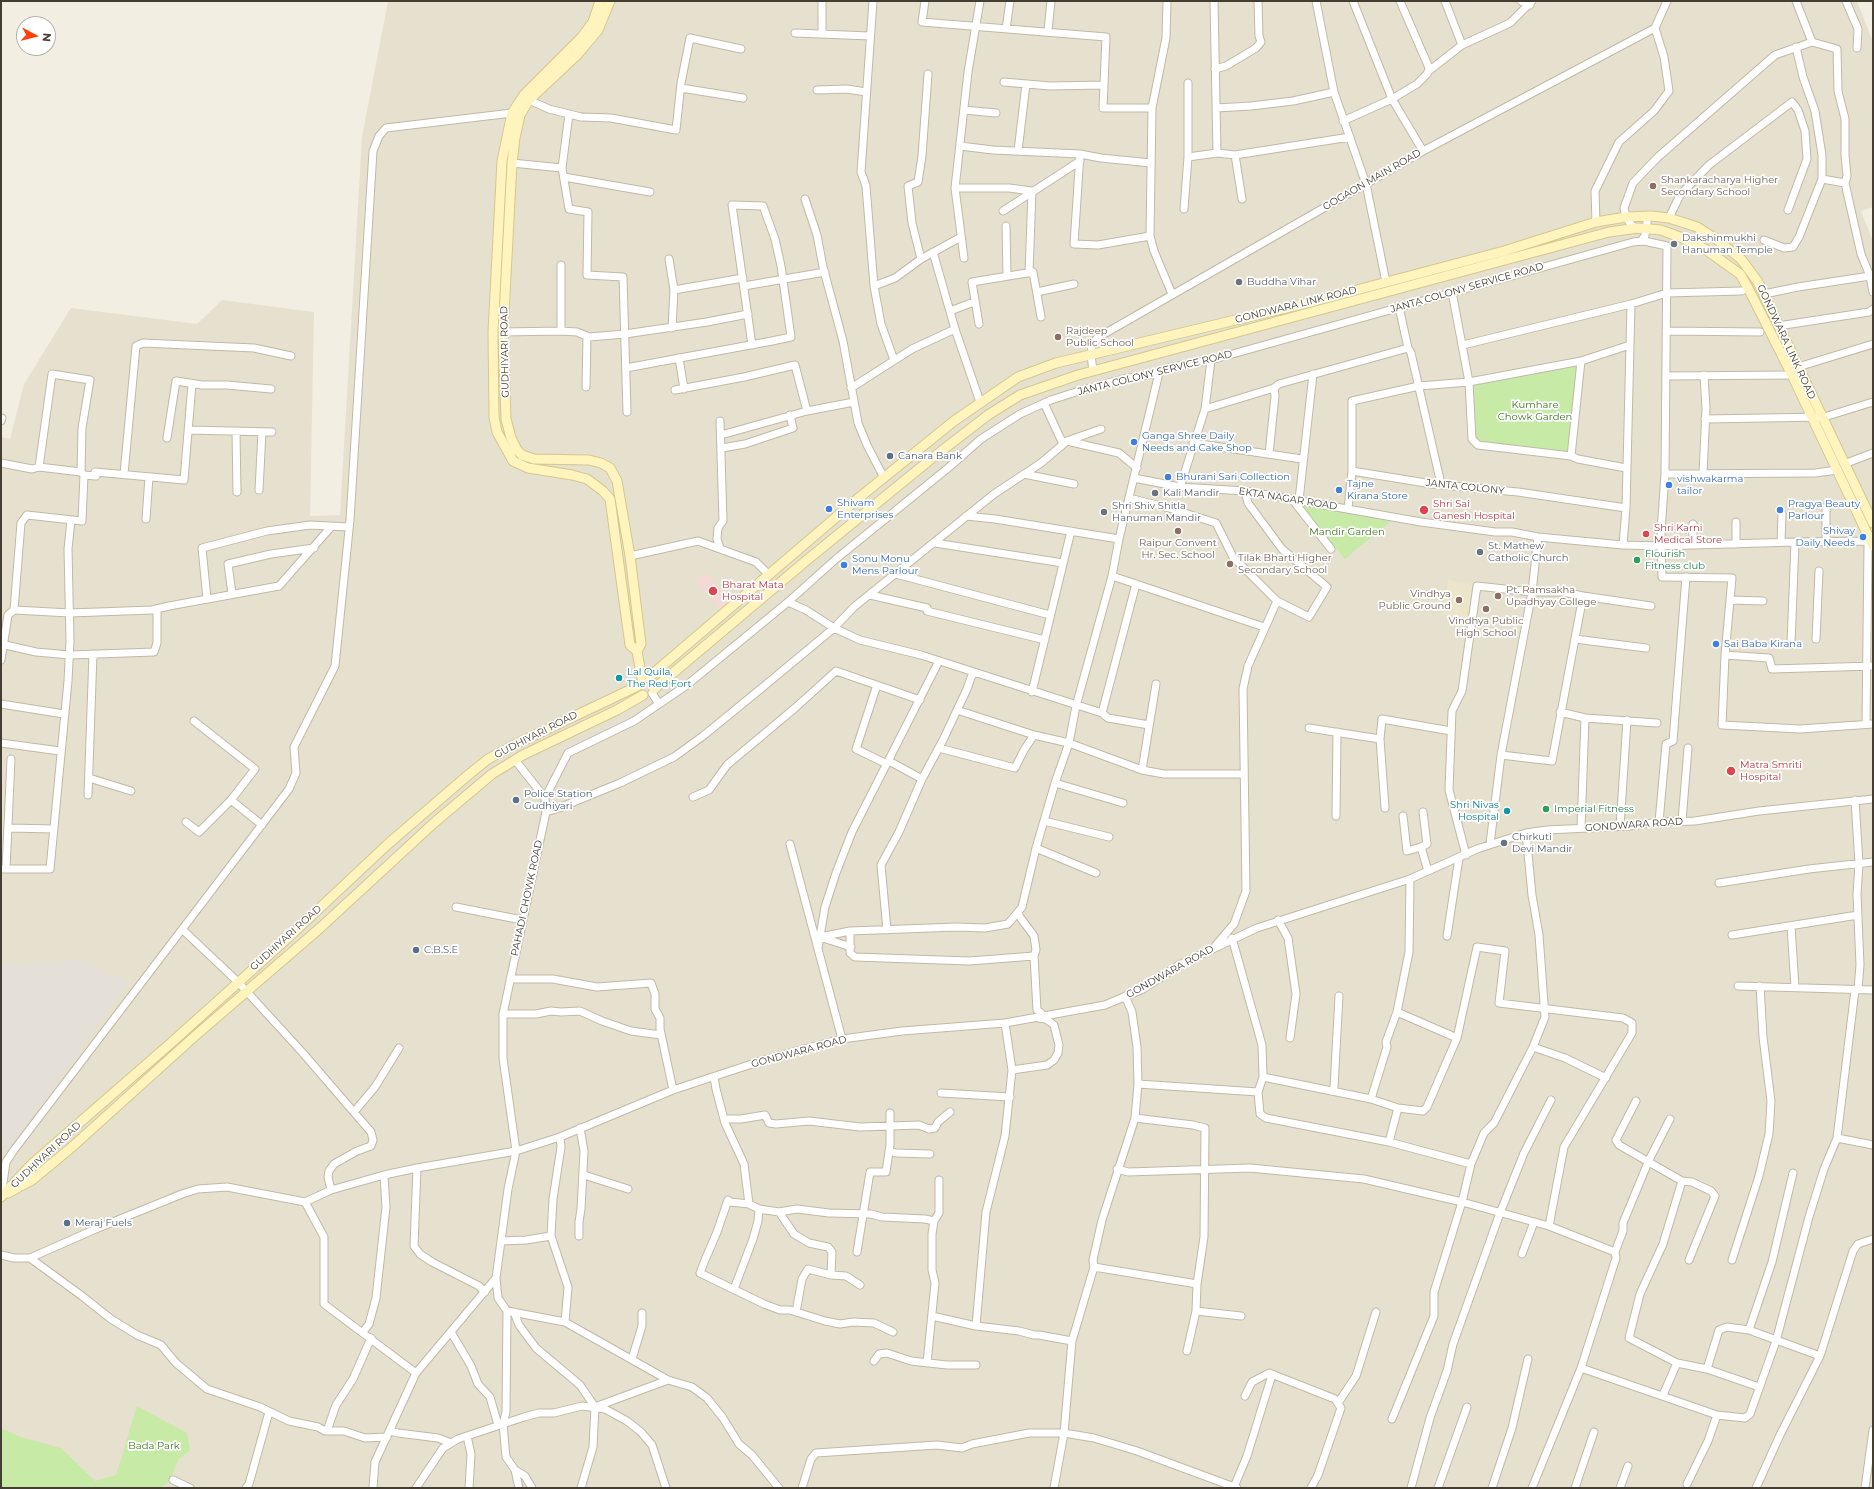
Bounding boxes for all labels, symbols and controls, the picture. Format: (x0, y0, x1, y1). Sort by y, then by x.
north arrow (16, 16, 56, 56)
text: N (39, 32, 54, 43)
street label: GOGAON MAIN ROAD (1321, 147, 1423, 213)
place label: Shankaracharya Higher Secondary School (1661, 174, 1778, 198)
marker: Shankaracharya Higher Secondary School (1648, 181, 1658, 191)
place label: Dakshinmukhi Hanuman Temple (1682, 232, 1773, 256)
marker: Dakshinmukhi Hanuman Temple (1669, 239, 1679, 249)
street label: JANTA COLONY SERVICE ROAD (1389, 260, 1545, 316)
place label: Buddha Vihar (1247, 276, 1316, 288)
marker: Buddha Vihar (1234, 277, 1244, 287)
street label: GONDWARA LINK ROAD (1754, 283, 1818, 401)
street label: GONDWARA LINK ROAD (1234, 284, 1358, 326)
street label: GUDHIYARI ROAD (498, 306, 512, 398)
place label: Rajdeep Public School (1066, 325, 1134, 348)
marker: Rajdeep Public School (1053, 332, 1063, 342)
street label: JANTA COLONY SERVICE ROAD (1076, 348, 1234, 398)
park label: Kumhare Chowk Garden (1498, 399, 1572, 422)
place label: Ganga Shree Daily Needs and Cake Shop (1142, 430, 1252, 454)
marker: Ganga Shree Daily Needs and Cake Shop (1129, 437, 1139, 447)
place label: Canara Bank (898, 450, 962, 462)
marker: Canara Bank (885, 451, 895, 461)
place label: Bhurani Sari Collection (1176, 471, 1290, 483)
marker: Bhurani Sari Collection (1163, 472, 1173, 482)
place label: vishwakarma tailor (1677, 473, 1743, 496)
street label: JANTA COLONY (1425, 477, 1505, 497)
place label: Tajne Kirana Store (1347, 478, 1408, 502)
marker: vishwakarma tailor (1664, 480, 1674, 490)
street label: EKTA NAGAR ROAD (1238, 485, 1338, 513)
marker: Tajne Kirana Store (1334, 485, 1344, 495)
place label: Kali Mandir (1163, 487, 1220, 499)
marker: Kali Mandir (1150, 488, 1160, 498)
place label: Shivam Enterprises (837, 497, 893, 520)
place label: Shri Sai Ganesh Hospital (1433, 498, 1515, 522)
place label: Pragya Beauty Parlour (1788, 498, 1860, 522)
place label: Shri Shiv Shitla Hanuman Mandir (1112, 500, 1201, 524)
marker: Shivam Enterprises (824, 504, 834, 514)
marker: Shri Sai Ganesh Hospital (1418, 504, 1430, 516)
marker: Pragya Beauty Parlour (1775, 505, 1785, 515)
marker: Shri Shiv Shitla Hanuman Mandir (1099, 507, 1109, 517)
place label: Shri Karni Medical Store (1654, 522, 1722, 546)
place label: Shivay Daily Needs (1796, 525, 1855, 548)
marker: Raipur Convent Hr. Sec. School (1173, 526, 1183, 536)
park label: Mandir Garden (1309, 526, 1385, 538)
marker: Shri Karni Medical Store (1641, 529, 1651, 539)
marker: Shivay Daily Needs (1858, 532, 1868, 542)
place label: Raipur Convent Hr. Sec. School (1139, 537, 1217, 560)
place label: St. Mathew Catholic Church (1488, 540, 1568, 564)
marker: St. Mathew Catholic Church (1475, 547, 1485, 557)
place label: Flourish Fitness club (1645, 548, 1705, 572)
place label: Tilak Bharti Higher Secondary School (1238, 552, 1332, 576)
place label: Sonu Monu Mens Parlour (852, 553, 918, 576)
marker: Flourish Fitness club (1632, 555, 1642, 565)
marker: Tilak Bharti Higher Secondary School (1225, 559, 1235, 569)
marker: Sonu Monu Mens Parlour (839, 560, 849, 570)
place label: Bharat Mata Hospital (722, 579, 784, 602)
place label: Pt. Ramsakha Upadhyay College (1506, 584, 1596, 608)
marker: Bharat Mata Hospital (707, 585, 719, 597)
place label: Vindhya Public Ground (1379, 588, 1451, 612)
marker: Pt. Ramsakha Upadhyay College (1493, 591, 1503, 601)
marker: Vindhya Public Ground (1454, 595, 1464, 605)
marker: Vindhya Public High School (1481, 604, 1491, 614)
place label: Vindhya Public High School (1448, 615, 1524, 638)
place label: Sai Baba Kirana (1724, 638, 1802, 650)
marker: Sai Baba Kirana (1711, 639, 1721, 649)
place label: Lal Quila, The Red Fort (627, 666, 691, 690)
marker: Lal Quila, The Red Fort (614, 673, 624, 683)
street label: GUDHIYARI ROAD (492, 709, 580, 761)
place label: Matra Smriti Hospital (1740, 759, 1802, 782)
marker: Matra Smriti Hospital (1725, 765, 1737, 777)
place label: Police Station Gudhiyari (524, 788, 593, 812)
marker: Police Station Gudhiyari (511, 795, 521, 805)
place label: Shri Nivas Hospital (1450, 799, 1499, 822)
place label: Imperial Fitness (1554, 803, 1634, 815)
marker: Imperial Fitness (1541, 804, 1551, 814)
marker: Shri Nivas Hospital (1502, 806, 1512, 816)
street label: GONDWARA ROAD (1585, 816, 1683, 834)
place label: Chirkuti Devi Mandir (1512, 831, 1573, 854)
marker: Chirkuti Devi Mandir (1499, 838, 1509, 848)
street label: PAHADI CHOWK ROAD (509, 839, 545, 957)
street label: GUDHIYARI ROAD (248, 903, 324, 973)
street label: GONDWARA ROAD (1124, 943, 1216, 1001)
place label: C.B.S.E (424, 944, 458, 956)
marker: C.B.S.E (411, 945, 421, 955)
street label: GONDWARA ROAD (750, 1033, 848, 1071)
street label: GUDHIYARI ROAD (8, 1119, 84, 1191)
place label: Meraj Fuels (75, 1217, 132, 1229)
marker: Meraj Fuels (62, 1218, 72, 1228)
park label: Bada Park (128, 1440, 180, 1452)

